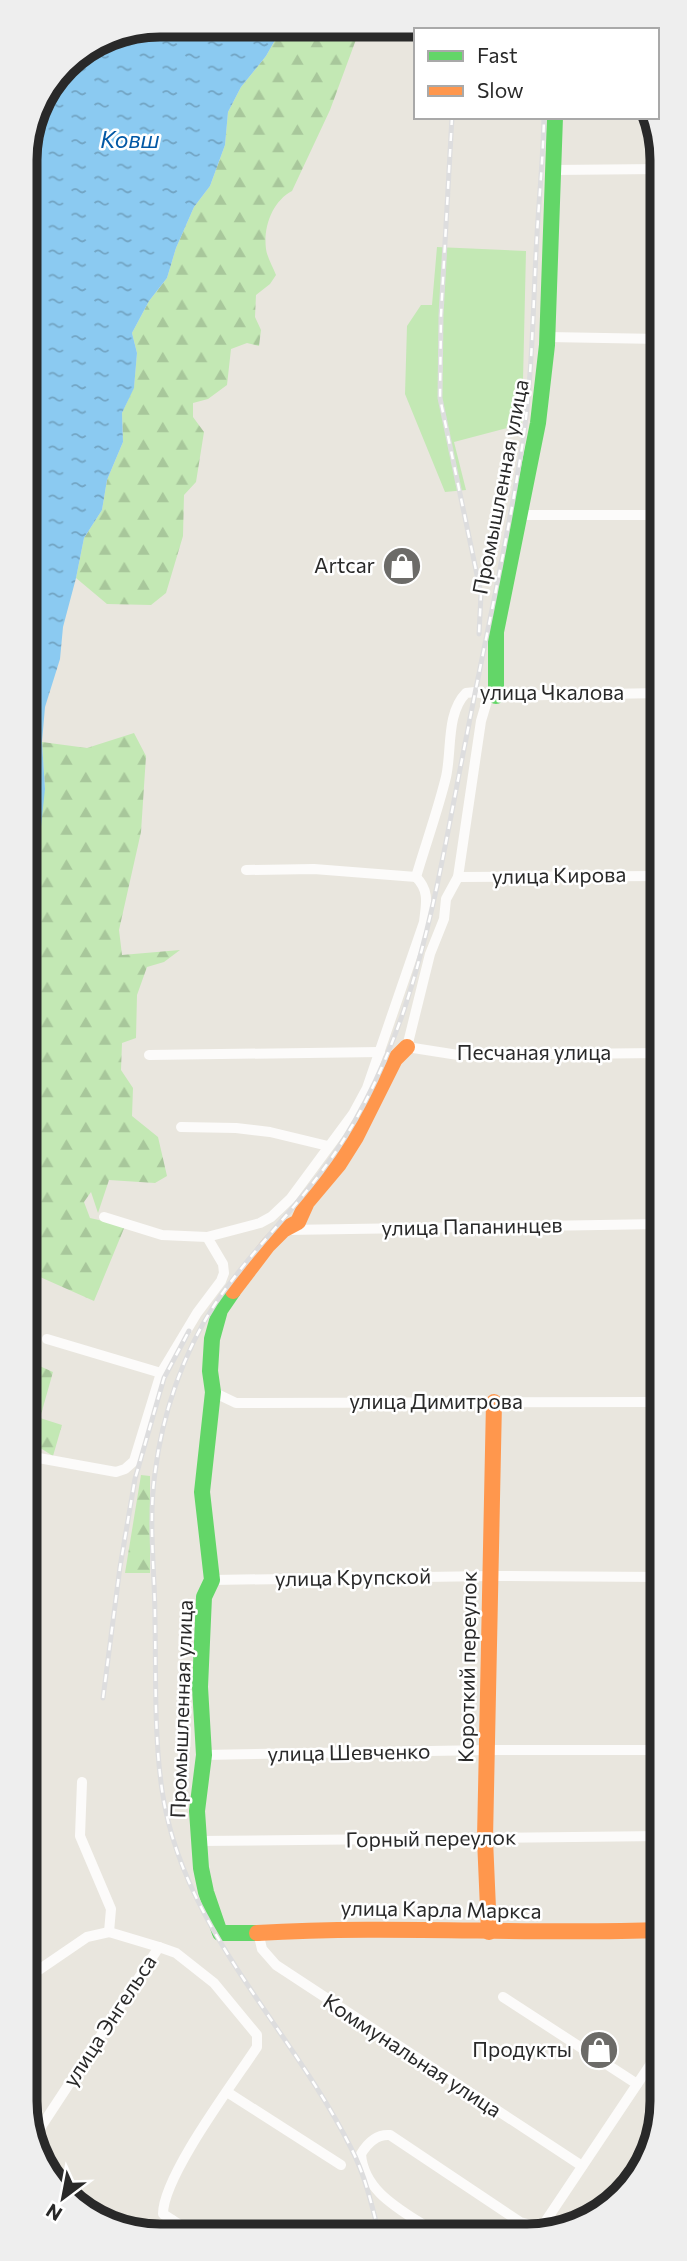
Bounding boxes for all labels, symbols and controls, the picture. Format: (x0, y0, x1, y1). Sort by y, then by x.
legend (414, 28, 659, 119)
text: Fast (477, 42, 518, 67)
text: Slow (477, 77, 524, 102)
water label: Ковш (100, 125, 160, 153)
street label: Промышленная улица (466, 377, 533, 596)
shop icon: Artcar (381, 545, 423, 587)
place label: Artcar (314, 552, 375, 577)
street label: улица Чкалова (480, 679, 624, 704)
street label: улица Кирова (492, 861, 626, 888)
street label: Песчаная улица (457, 1039, 611, 1064)
street label: улица Папанинцев (381, 1211, 563, 1240)
street label: улица Димитрова (349, 1388, 523, 1413)
street label: улица Крупской (275, 1563, 431, 1590)
street label: Короткий переулок (452, 1571, 481, 1763)
street label: Промышленная улица (164, 1599, 197, 1819)
street label: улица Шевченко (267, 1738, 431, 1765)
street label: Горный переулок (346, 1824, 516, 1851)
street label: улица Карла Маркса (340, 1894, 542, 1923)
street label: улица Энгельса (57, 1950, 161, 2091)
street label: Коммунальная улица (319, 1988, 507, 2122)
shop icon: Продукты (578, 2029, 620, 2071)
place label: Продукты (472, 2036, 572, 2061)
north arrow (28, 2163, 98, 2233)
text: N (42, 2199, 66, 2226)

